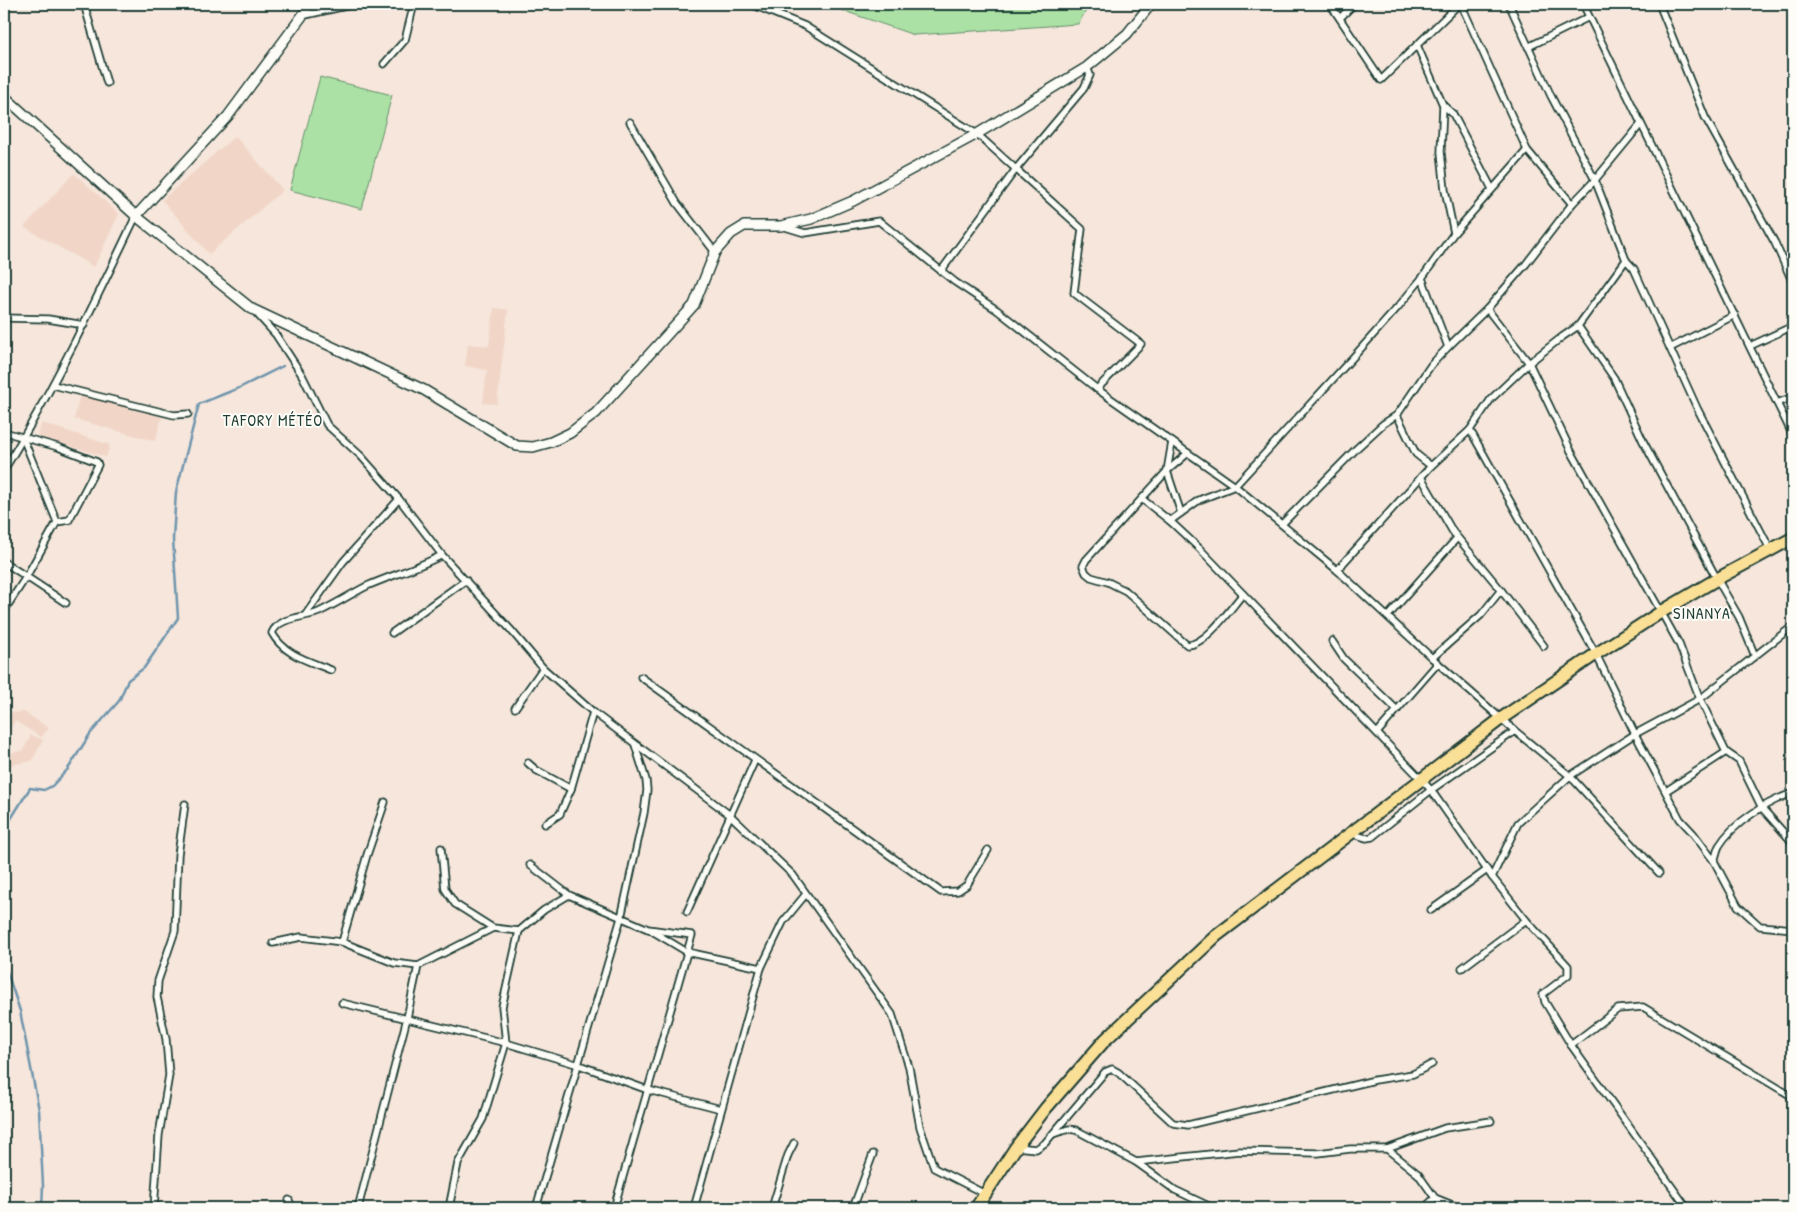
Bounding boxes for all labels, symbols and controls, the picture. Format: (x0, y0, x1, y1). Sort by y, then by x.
district label: TAFORY MÉTÉO (223, 409, 323, 431)
district label: SINANYA (1673, 602, 1731, 624)

